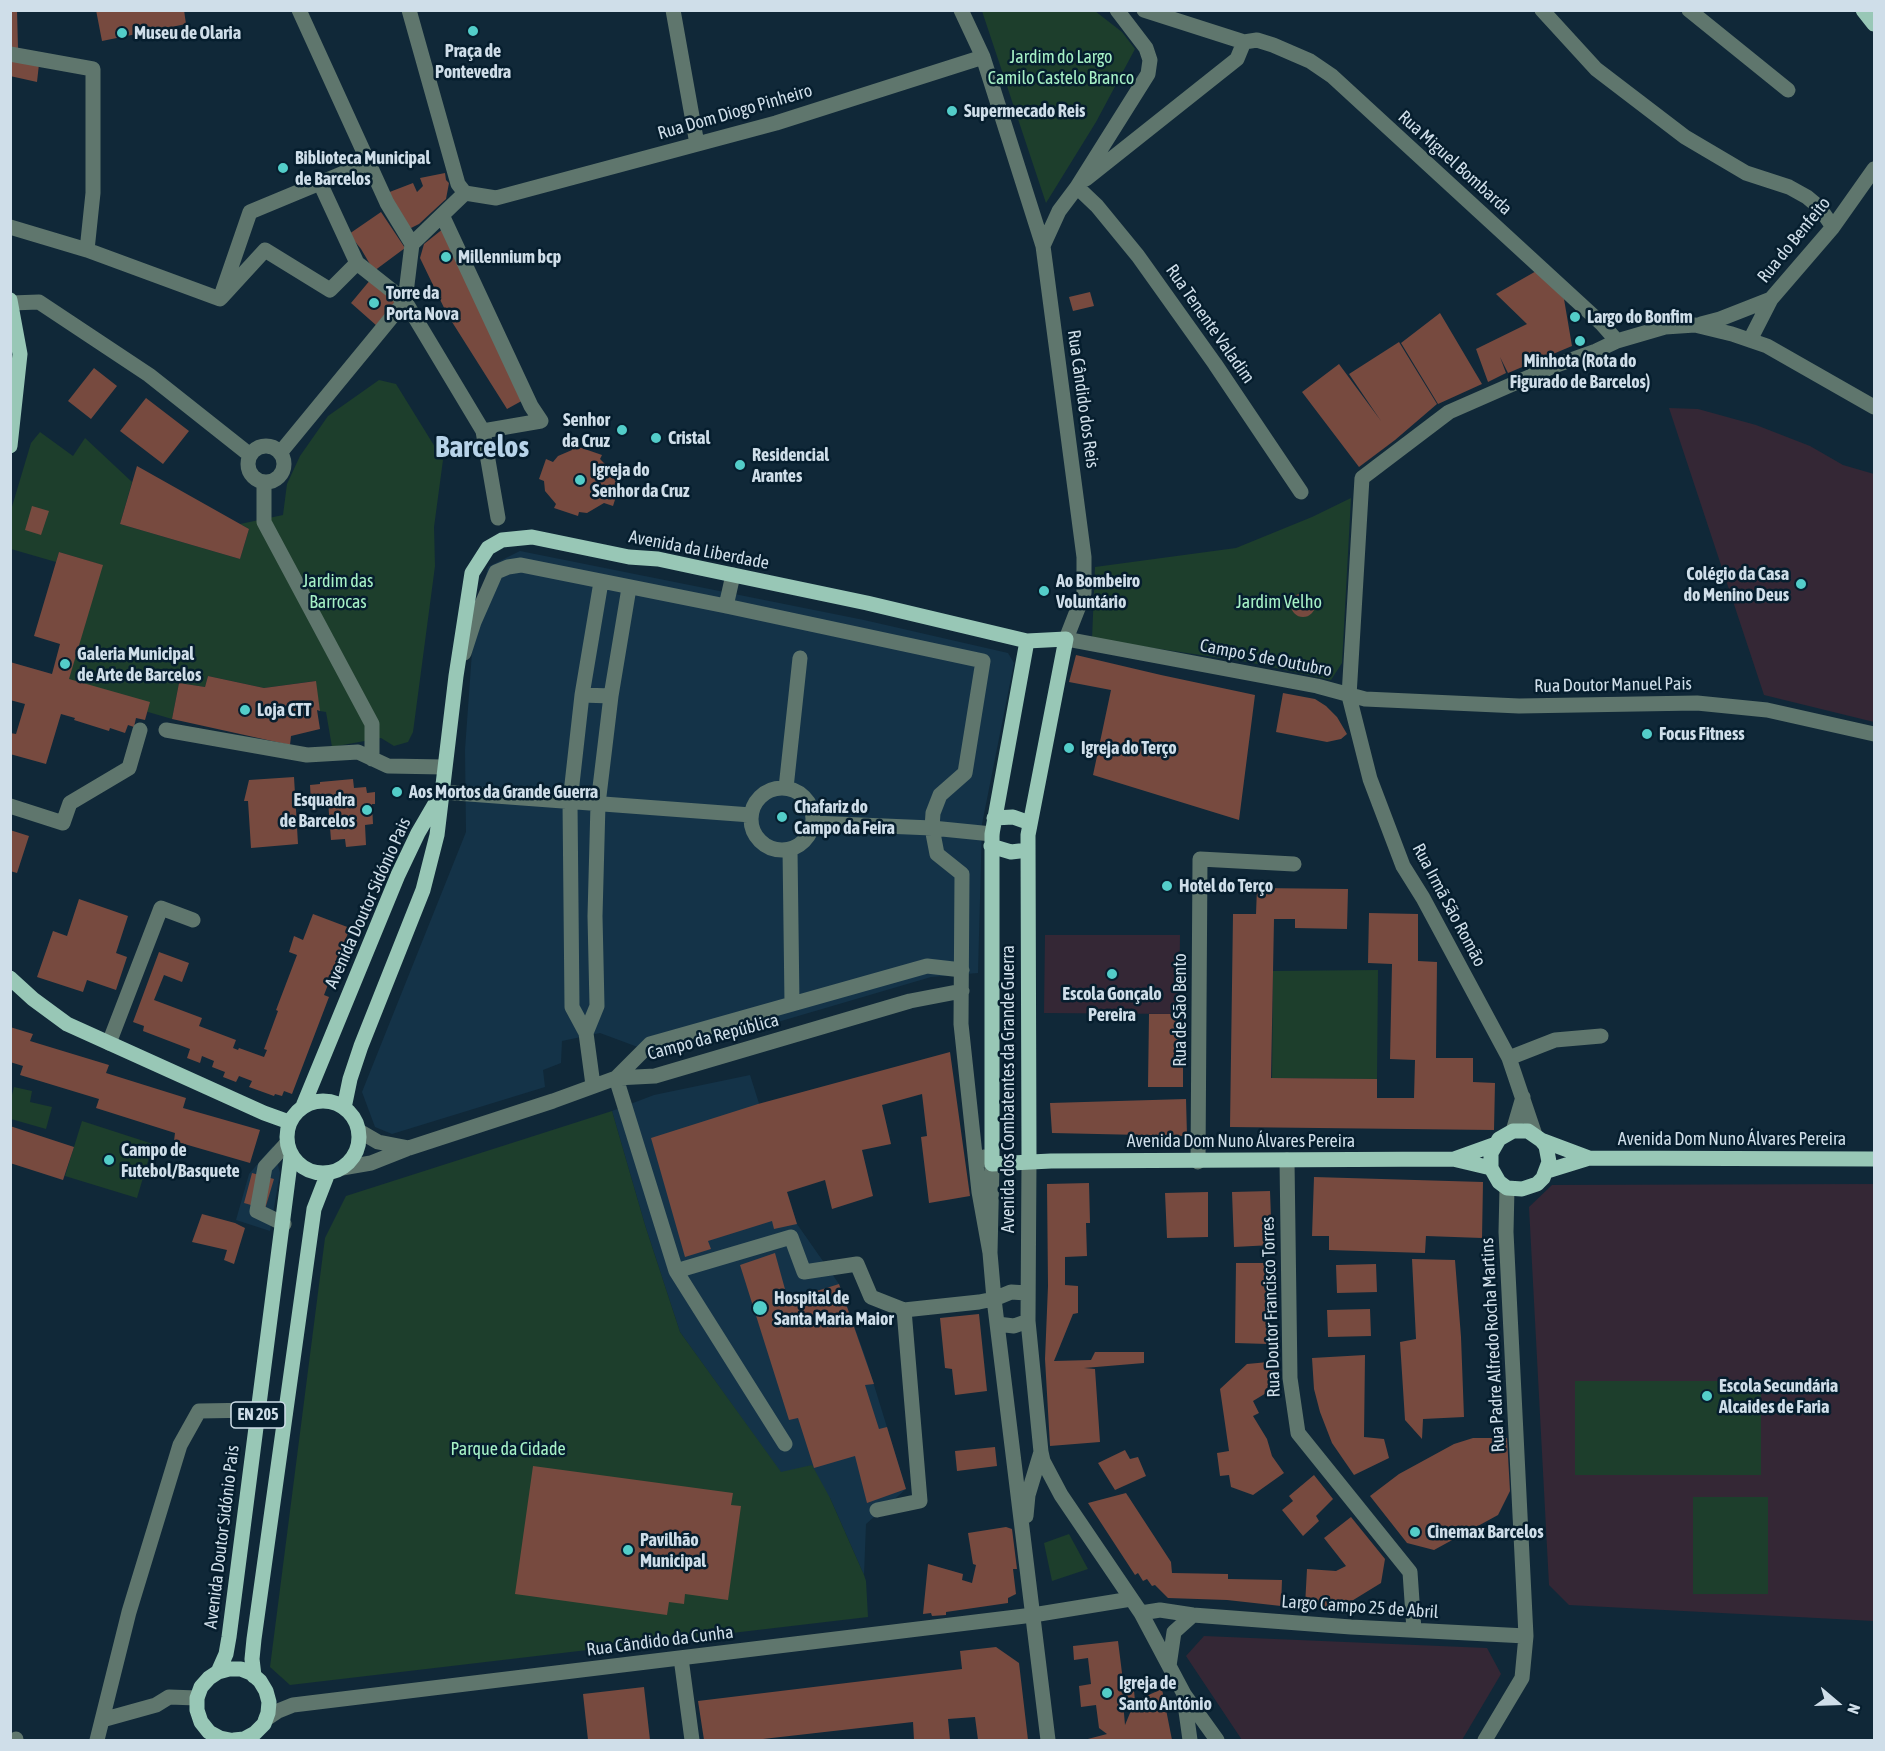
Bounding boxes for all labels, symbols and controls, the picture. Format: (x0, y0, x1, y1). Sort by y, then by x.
place label: Museu de Olaria (134, 22, 241, 44)
marker: Praça de Pontevedra (466, 24, 480, 38)
marker: Museu de Olaria (115, 26, 129, 40)
place label: Praça de Pontevedra (435, 40, 511, 82)
park label: Jardim do Largo Camilo Castelo Branco (988, 46, 1134, 88)
street label: Rua Dom Diogo Pinheiro (655, 80, 815, 144)
place label: Supermecado Reis (964, 100, 1085, 122)
marker: Supermecado Reis (945, 104, 959, 118)
street label: Rua Miguel Bombarda (1394, 106, 1516, 220)
place label: Biblioteca Municipal de Barcelos (295, 147, 430, 190)
marker: Biblioteca Municipal de Barcelos (276, 161, 290, 175)
street label: Rua do Benfeito (1753, 193, 1835, 287)
place label: Millennium bcp (458, 246, 561, 268)
marker: Millennium bcp (439, 250, 453, 264)
street label: Rua Tenente Valadim (1161, 260, 1259, 388)
place label: Torre da Porta Nova (386, 282, 459, 324)
marker: Torre da Porta Nova (367, 296, 381, 310)
place label: Largo do Bonfim (1587, 306, 1693, 328)
marker: Largo do Bonfim (1568, 310, 1582, 324)
street label: Rua Cândido dos Reis (1063, 329, 1103, 469)
marker: Minhota (Rota do Figurado de Barcelos) (1573, 334, 1587, 348)
place label: Minhota (Rota do Figurado de Barcelos) (1510, 350, 1650, 392)
place label: Senhor da Cruz (562, 409, 610, 452)
marker: Senhor da Cruz (615, 423, 629, 437)
place label: Cristal (668, 427, 710, 449)
district label: Barcelos (435, 430, 529, 466)
marker: Cristal (649, 431, 663, 445)
place label: Residencial Arantes (752, 444, 829, 486)
marker: Residencial Arantes (733, 458, 747, 472)
place label: Igreja do Senhor da Cruz (592, 459, 689, 502)
marker: Igreja do Senhor da Cruz (573, 473, 587, 487)
street label: Avenida da Liberdade (627, 526, 771, 574)
place label: Colégio da Casa do Menino Deus (1683, 563, 1789, 606)
park label: Jardim das Barrocas (303, 570, 373, 612)
place label: Ao Bombeiro Voluntário (1056, 570, 1140, 612)
marker: Colégio da Casa do Menino Deus (1794, 577, 1808, 591)
marker: Ao Bombeiro Voluntário (1037, 584, 1051, 598)
park label: Jardim Velho (1236, 591, 1322, 613)
street label: Campo 5 de Outubro (1198, 635, 1334, 681)
place label: Galeria Municipal de Arte de Barcelos (77, 643, 201, 686)
marker: Galeria Municipal de Arte de Barcelos (58, 657, 72, 671)
street label: Rua Doutor Manuel Pais (1534, 673, 1692, 697)
place label: Loja CTT (257, 699, 311, 721)
marker: Loja CTT (238, 703, 252, 717)
place label: Focus Fitness (1659, 723, 1745, 745)
marker: Focus Fitness (1640, 727, 1654, 741)
place label: Igreja do Terço (1081, 737, 1177, 759)
marker: Igreja do Terço (1062, 741, 1076, 755)
place label: Aos Mortos da Grande Guerra (409, 781, 598, 803)
marker: Aos Mortos da Grande Guerra (390, 785, 404, 799)
place label: Esquadra de Barcelos (279, 789, 355, 832)
place label: Chafariz do Campo da Feira (794, 796, 895, 838)
marker: Esquadra de Barcelos (360, 803, 374, 817)
marker: Chafariz do Campo da Feira (775, 810, 789, 824)
street label: Avenida Doutor Sidónio Pais (321, 814, 415, 992)
street label: Rua Irmã São Romão (1407, 840, 1491, 970)
place label: Hotel do Terço (1179, 875, 1273, 897)
marker: Hotel do Terço (1160, 879, 1174, 893)
street label: Avenida dos Combatentes da Grande Guerra (997, 945, 1019, 1233)
street label: Rua de São Bento (1169, 953, 1191, 1067)
marker: Escola Gonçalo Pereira (1105, 967, 1119, 981)
place label: Escola Gonçalo Pereira (1062, 983, 1162, 1026)
street label: Campo da República (645, 1009, 781, 1065)
street label: Avenida Dom Nuno Álvares Pereira (1618, 1128, 1846, 1150)
street label: Avenida Dom Nuno Álvares Pereira (1127, 1130, 1355, 1152)
place label: Campo de Futebol/Basquete (121, 1139, 240, 1182)
marker: Campo de Futebol/Basquete (102, 1153, 116, 1167)
street label: Rua Doutor Francisco Torres (1257, 1216, 1285, 1398)
street label: Rua Padre Alfredo Rocha Martins (1477, 1237, 1509, 1453)
place label: Hospital de Santa Maria Maior (774, 1287, 894, 1330)
marker: Hospital de Santa Maria Maior (751, 1299, 769, 1317)
place label: Escola Secundária Alcaides de Faria (1719, 1375, 1838, 1418)
marker: Escola Secundária Alcaides de Faria (1700, 1389, 1714, 1403)
road number: EN 205 (231, 1402, 285, 1428)
park label: Parque da Cidade (450, 1438, 566, 1460)
street label: Avenida Doutor Sidónio Pais (200, 1444, 244, 1630)
place label: Cinemax Barcelos (1427, 1521, 1544, 1543)
marker: Cinemax Barcelos (1408, 1525, 1422, 1539)
place label: Pavilhão Municipal (640, 1529, 706, 1572)
marker: Pavilhão Municipal (621, 1543, 635, 1557)
street label: Largo Campo 25 de Abril (1281, 1591, 1439, 1623)
street label: Rua Cândido da Cunha (585, 1621, 735, 1661)
place label: Igreja de Santo António (1119, 1672, 1212, 1714)
north arrow (1807, 1673, 1867, 1733)
marker: Igreja de Santo António (1100, 1686, 1114, 1700)
text: N (1844, 1701, 1864, 1716)

